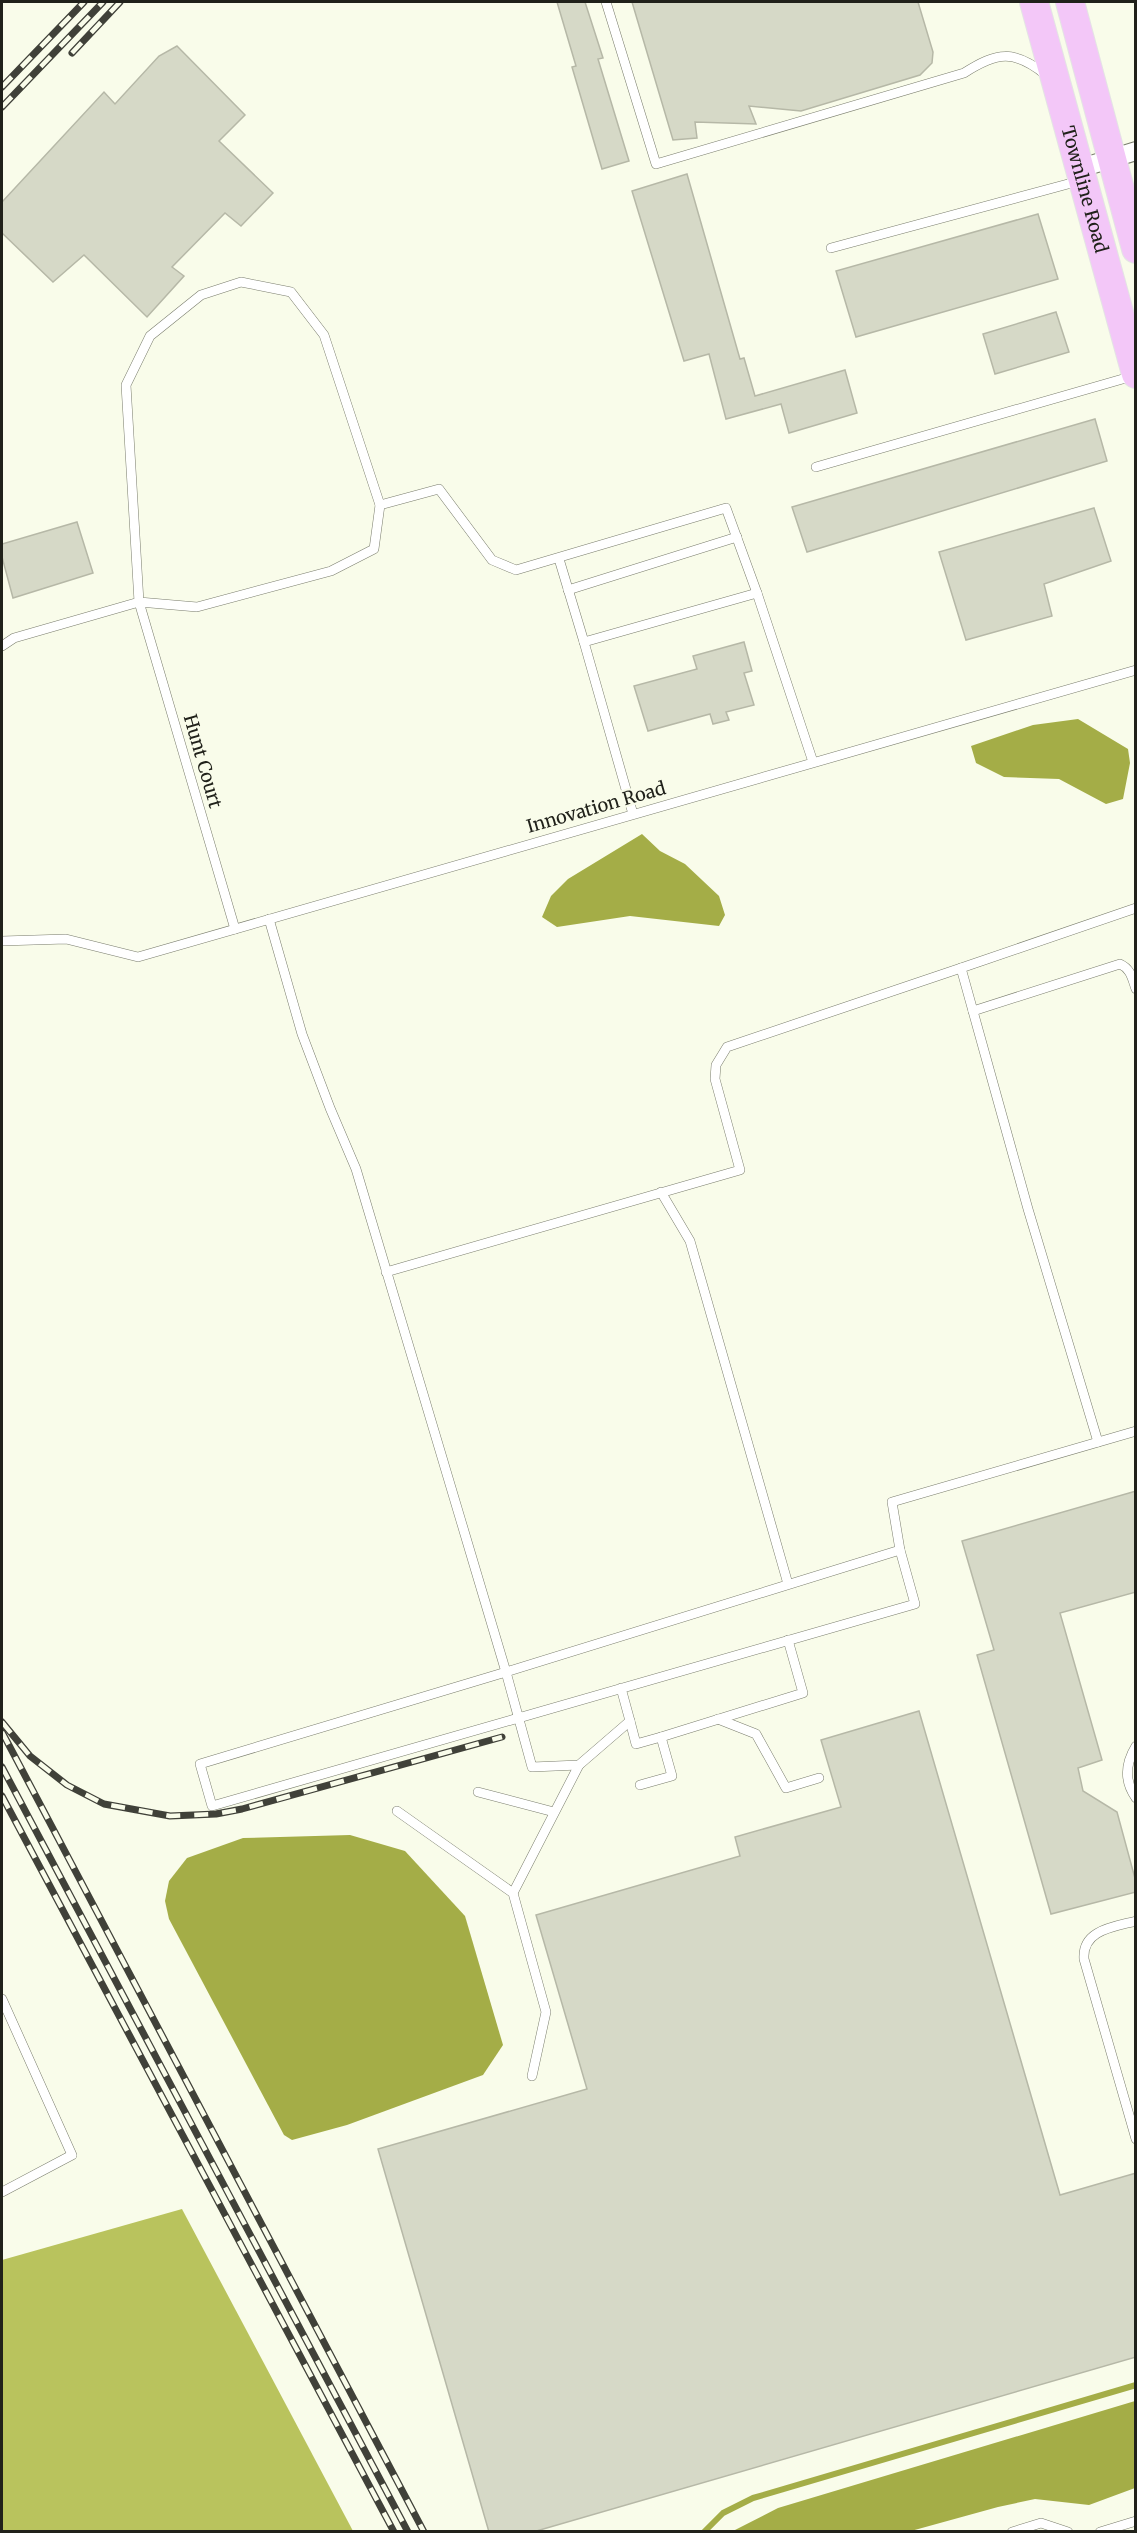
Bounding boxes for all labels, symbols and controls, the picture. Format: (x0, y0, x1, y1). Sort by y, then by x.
street label: Townline Road (1057, 123, 1114, 255)
street label: Hunt Court (179, 711, 227, 811)
street label: Innovation Road (524, 776, 668, 838)

